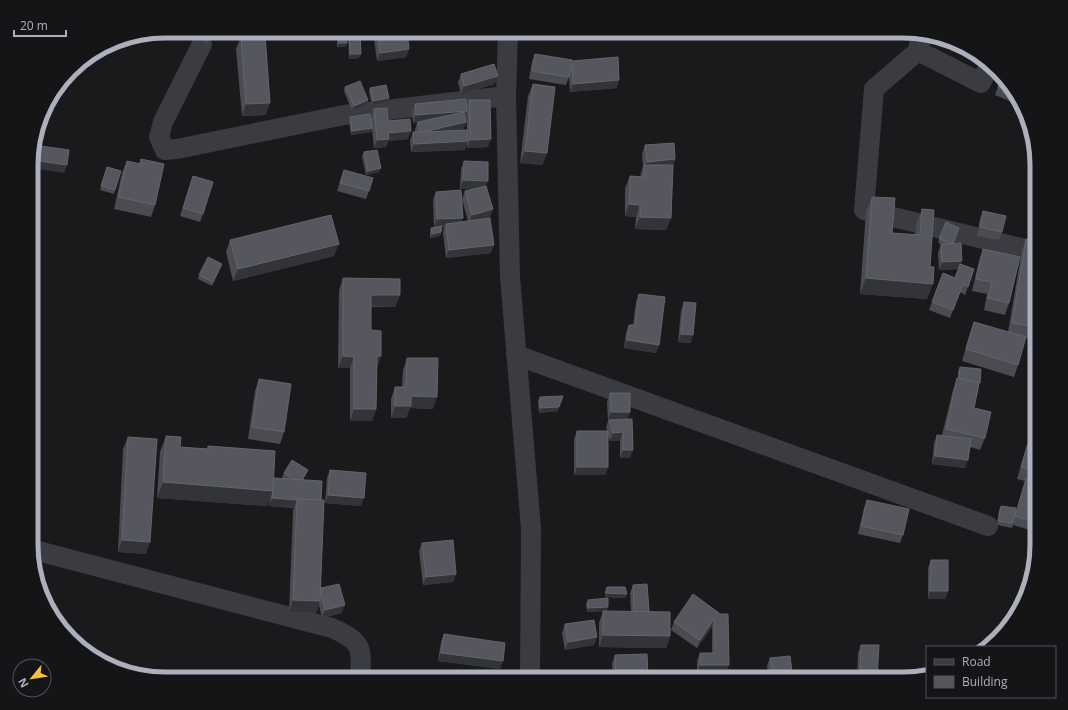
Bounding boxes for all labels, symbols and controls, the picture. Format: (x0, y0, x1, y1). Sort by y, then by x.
scale bar (14, 12, 66, 38)
text: 20 m (20, 17, 48, 34)
legend (926, 646, 1056, 698)
text: Road (962, 653, 991, 670)
north arrow (12, 658, 52, 698)
text: Building (962, 673, 1008, 690)
text: N (14, 676, 32, 691)

